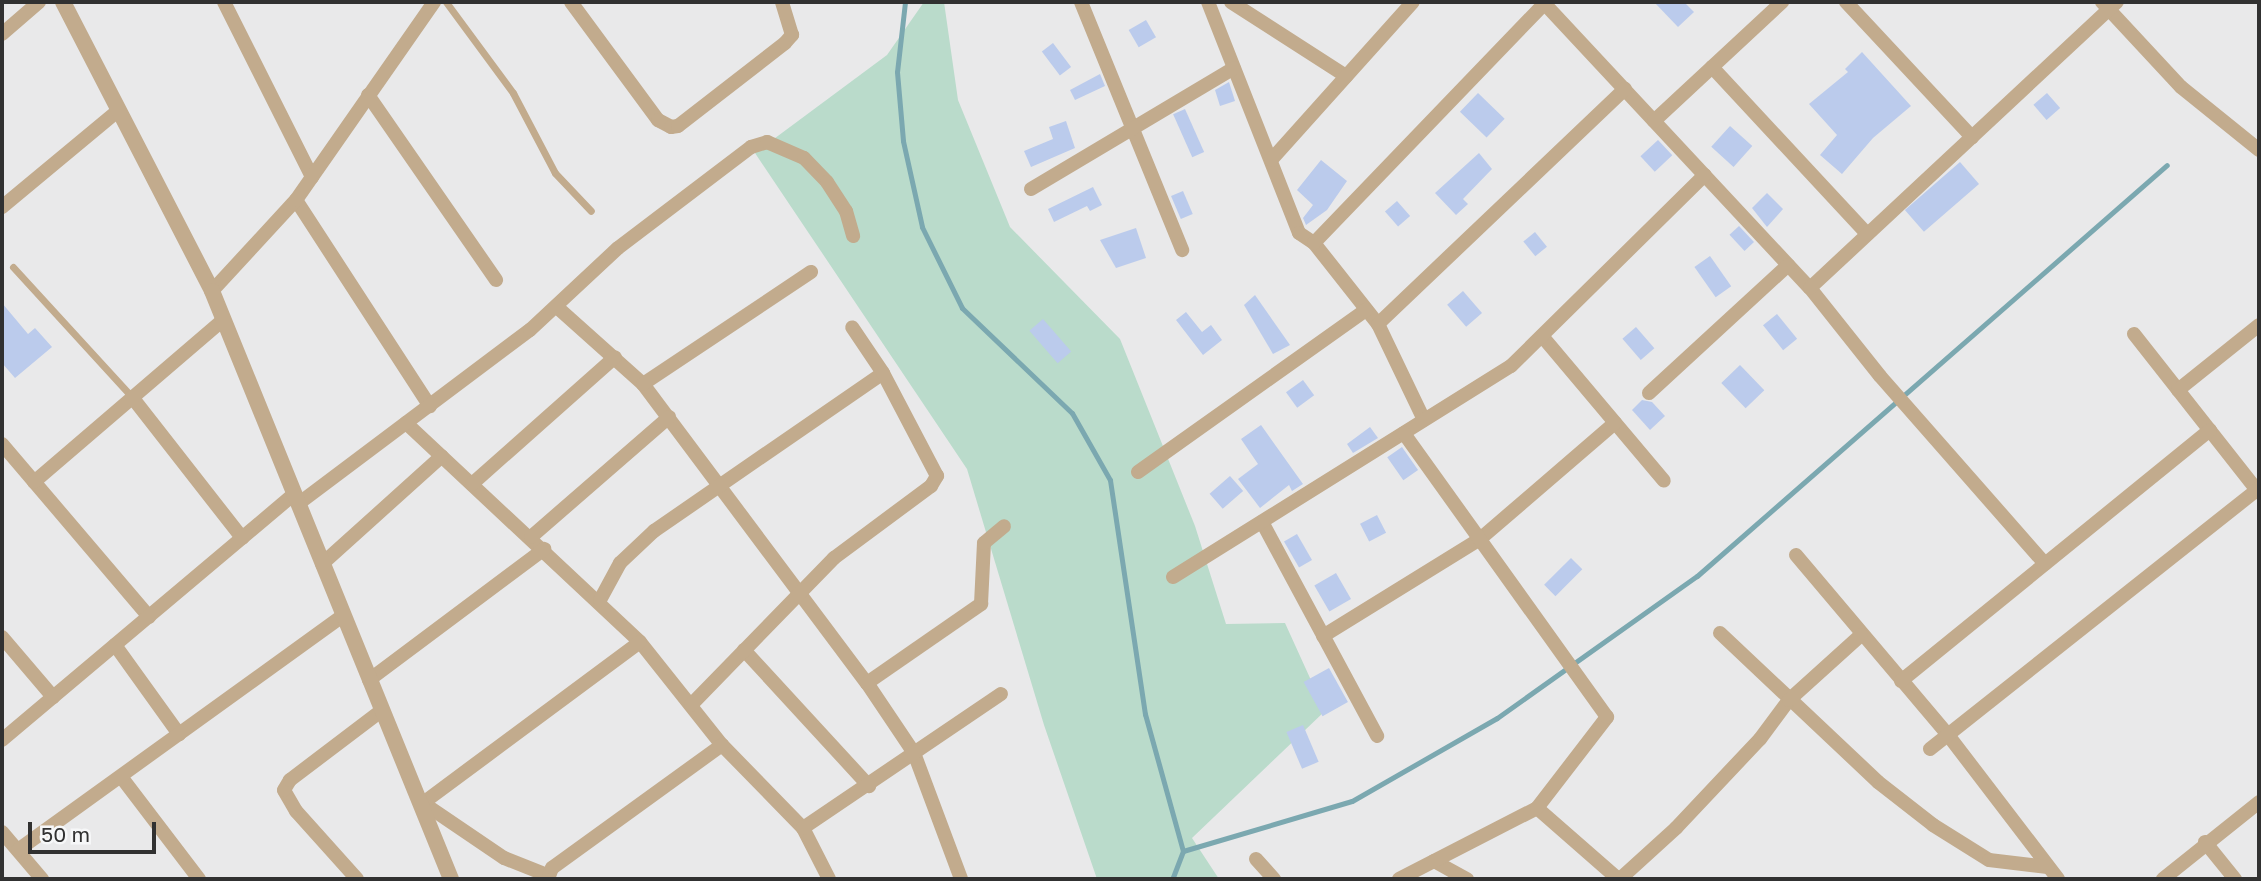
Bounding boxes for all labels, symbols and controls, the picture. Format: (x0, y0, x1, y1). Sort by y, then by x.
scale bar (32, 808, 159, 852)
text: 50 m (41, 821, 90, 847)

